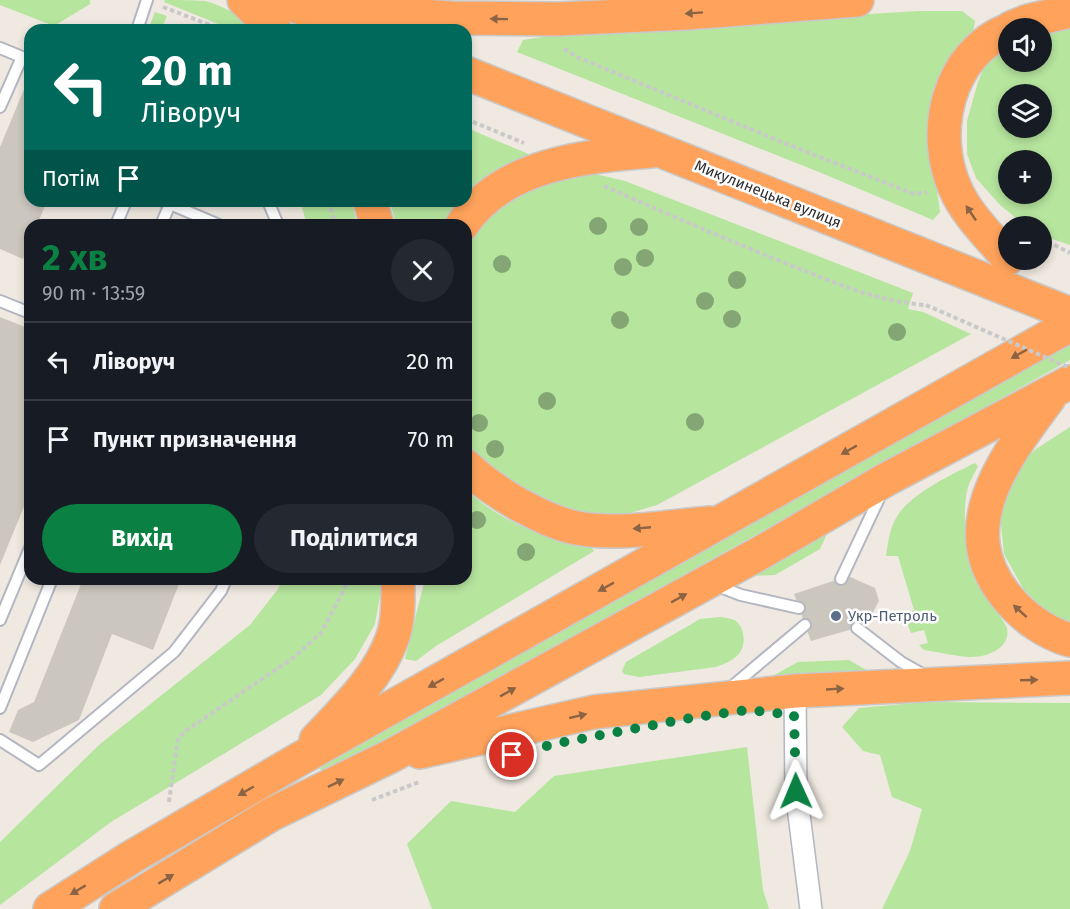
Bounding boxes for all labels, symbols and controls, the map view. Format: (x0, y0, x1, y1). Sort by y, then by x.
one-way arrow (684, 8, 703, 17)
one-way arrow (490, 14, 509, 24)
map controls (998, 18, 1052, 270)
button: sound (998, 18, 1052, 72)
text: 20 m (141, 46, 233, 96)
icon: left (42, 48, 120, 126)
button: layers (998, 84, 1052, 138)
text: Ліворуч (141, 97, 241, 129)
button: + (998, 150, 1052, 204)
street label: Микулинецька вулиця (692, 156, 844, 232)
icon: arrive (112, 162, 145, 195)
text: Потім (42, 165, 100, 192)
one-way arrow (965, 205, 977, 221)
button: − (998, 216, 1052, 270)
text: 2 хв (42, 236, 108, 280)
button: close (391, 239, 454, 302)
text: 90 m · 13:59 (42, 281, 145, 305)
icon: left (42, 345, 75, 378)
text: Ліворуч (93, 348, 175, 375)
text: 20 m (406, 348, 454, 375)
one-way arrow (1010, 349, 1027, 359)
icon: arrive (42, 423, 75, 456)
text: Пункт призначення (93, 426, 297, 453)
text: 70 m (408, 426, 454, 453)
one-way arrow (840, 445, 857, 455)
button: Вихід (42, 504, 242, 573)
button: Поділитися (254, 504, 454, 573)
one-way arrow (632, 524, 651, 533)
one-way arrow (597, 582, 614, 592)
one-way arrow (671, 593, 688, 603)
one-way arrow (1013, 605, 1028, 618)
place label: Укр-Петроль (848, 607, 937, 625)
marker: Укр-Петроль (829, 609, 843, 623)
one-way arrow (1020, 675, 1039, 684)
one-way arrow (428, 677, 444, 688)
one-way arrow (825, 684, 844, 693)
one-way arrow (500, 687, 517, 697)
one-way arrow (569, 711, 588, 720)
pin (486, 729, 537, 780)
icon: arrive (495, 738, 528, 771)
position arrow (764, 759, 828, 823)
one-way arrow (327, 778, 344, 787)
one-way arrow (237, 786, 254, 796)
one-way arrow (158, 873, 174, 884)
one-way arrow (70, 885, 86, 896)

